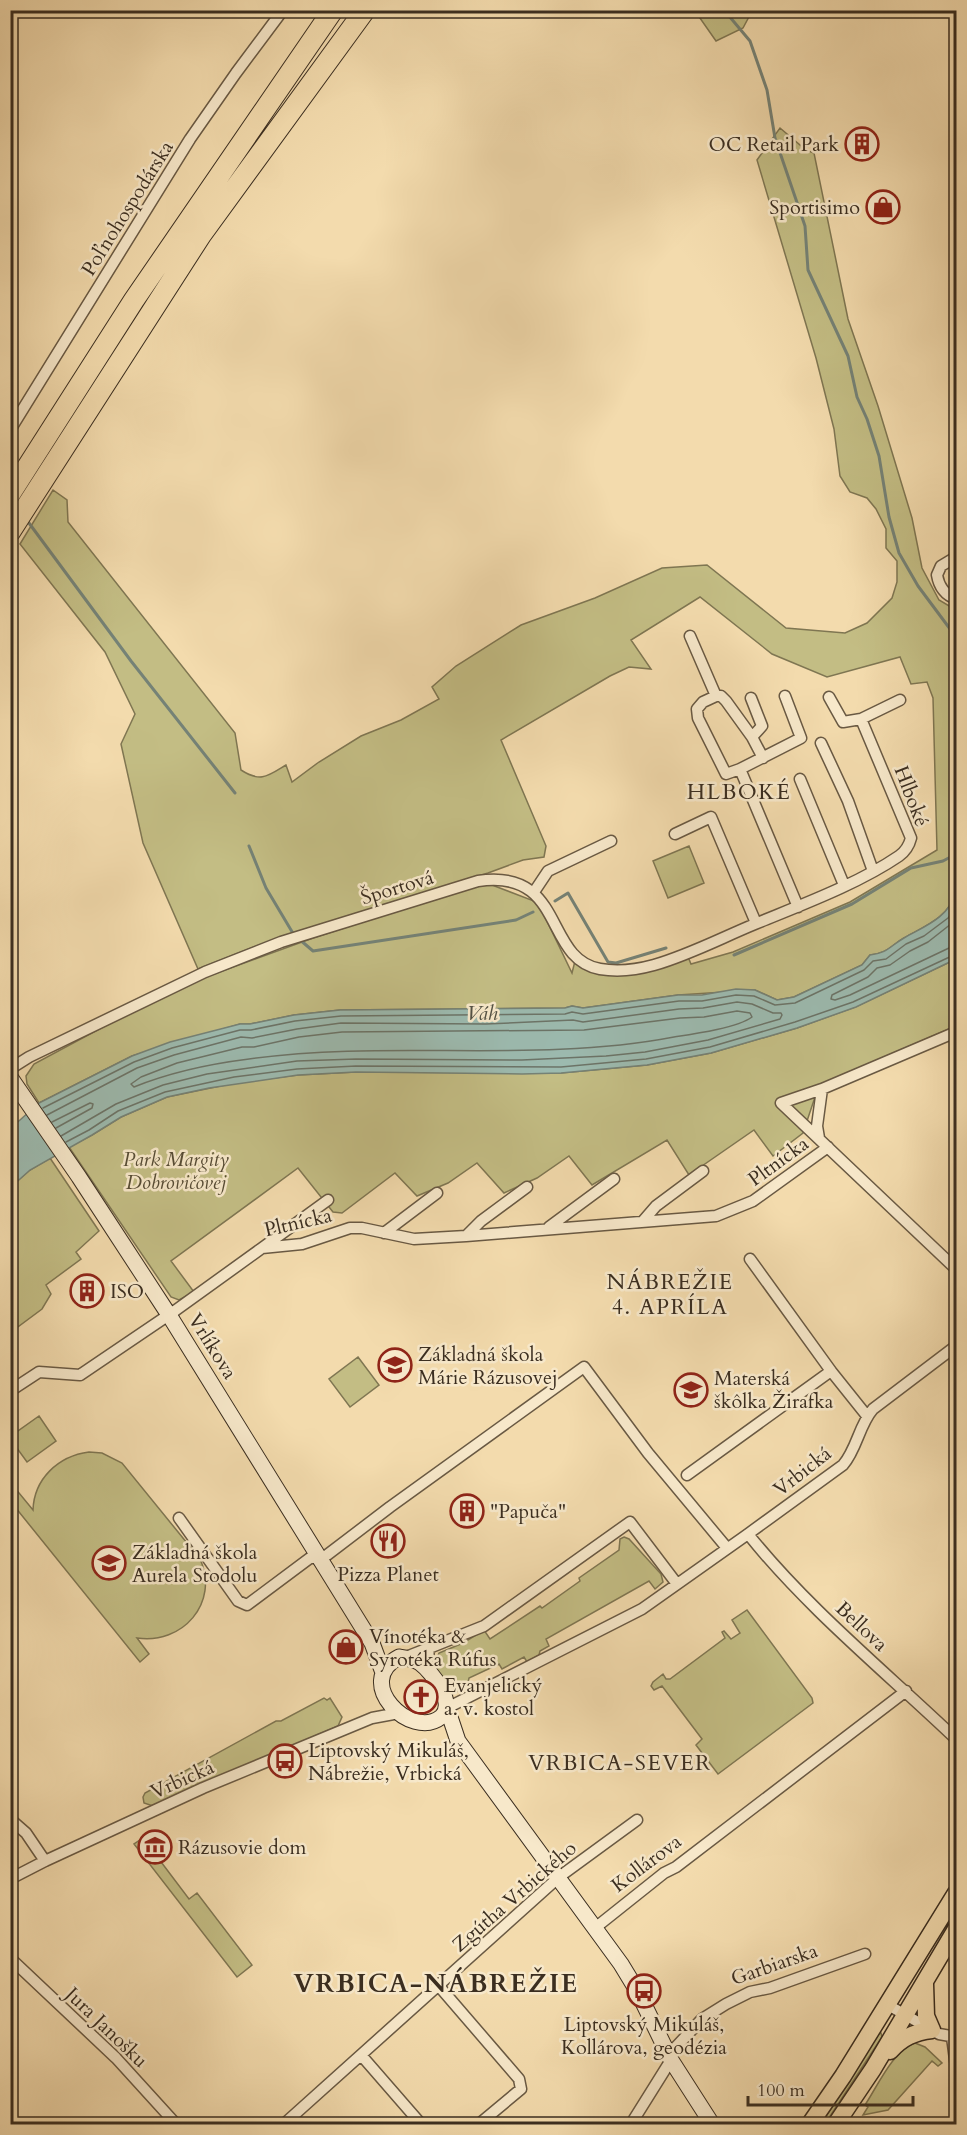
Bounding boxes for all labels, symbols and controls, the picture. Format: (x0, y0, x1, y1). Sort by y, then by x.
building icon: OC Retail Park (844, 126, 880, 162)
place label: OC Retail Park (709, 131, 839, 158)
street label: Poľnohospodárska (75, 135, 180, 281)
shop icon: Sportisimo (865, 189, 901, 225)
place label: Sportisimo (769, 194, 860, 221)
street label: Hlboké (888, 762, 935, 830)
district label: HLBOKÉ (687, 777, 791, 807)
street label: Športová (357, 864, 437, 911)
water label: Váh (466, 999, 498, 1028)
street label: Pltnícka (743, 1130, 814, 1193)
park label: Park Margity Dobrovičovej (123, 1146, 229, 1196)
street label: Pltnícka (262, 1202, 335, 1243)
district label: NÁBREŽIE 4. APRÍLA (607, 1267, 733, 1322)
building icon: ISO (69, 1273, 105, 1309)
place label: ISO (110, 1278, 144, 1305)
street label: Vrlíkova (182, 1308, 244, 1385)
place label: Základná škola Márie Rázusovej (418, 1341, 558, 1391)
school or university icon: Základná škola Márie Rázusovej (377, 1347, 413, 1383)
place label: Materská škôlka Žirafka (714, 1365, 834, 1415)
school or university icon: Materská škôlka Žirafka (673, 1372, 709, 1408)
street label: Vrbická (768, 1440, 837, 1503)
building icon: "Papuča" (449, 1493, 485, 1529)
place label: "Papuča" (490, 1498, 566, 1525)
restaurant icon: Pizza Planet (370, 1523, 406, 1559)
place label: Základná škola Aurela Stodolu (132, 1539, 258, 1589)
school or university icon: Základná škola Aurela Stodolu (91, 1545, 127, 1581)
place label: Pizza Planet (337, 1561, 440, 1588)
street label: Bellova (830, 1595, 894, 1658)
place label: Vínotéka & Syrotéka Rúfus (369, 1623, 496, 1673)
shop icon: Vínotéka & Syrotéka Rúfus (328, 1629, 364, 1665)
place label: Evanjelický a. v. kostol (444, 1672, 543, 1722)
church icon: Evanjelický a. v. kostol (403, 1679, 439, 1715)
place label: Liptovský Mikuláš, Nábrežie, Vrbická (308, 1737, 469, 1787)
bus stop icon: Liptovský Mikuláš, Nábrežie, Vrbická (267, 1743, 303, 1779)
district label: VRBICA-SEVER (528, 1748, 712, 1778)
street label: Vrbická (146, 1753, 219, 1805)
street label: Kollárova (606, 1828, 687, 1899)
museum icon: Rázusovie dom (137, 1829, 173, 1865)
place label: Rázusovie dom (178, 1834, 307, 1861)
street label: Zgútha Vrbického (446, 1835, 582, 1958)
street label: Garbiarska (727, 1937, 821, 1992)
district label: VRBICA-NÁBREŽIE (293, 1966, 579, 2001)
bus stop icon: Liptovský Mikuláš, Kollárova, geodézia (626, 1973, 662, 2009)
street label: Jura Janošku (57, 1979, 154, 2074)
place label: Liptovský Mikuláš, Kollárova, geodézia (561, 2011, 727, 2061)
scale bar (748, 2069, 913, 2107)
text: 100 m (757, 2078, 805, 2103)

